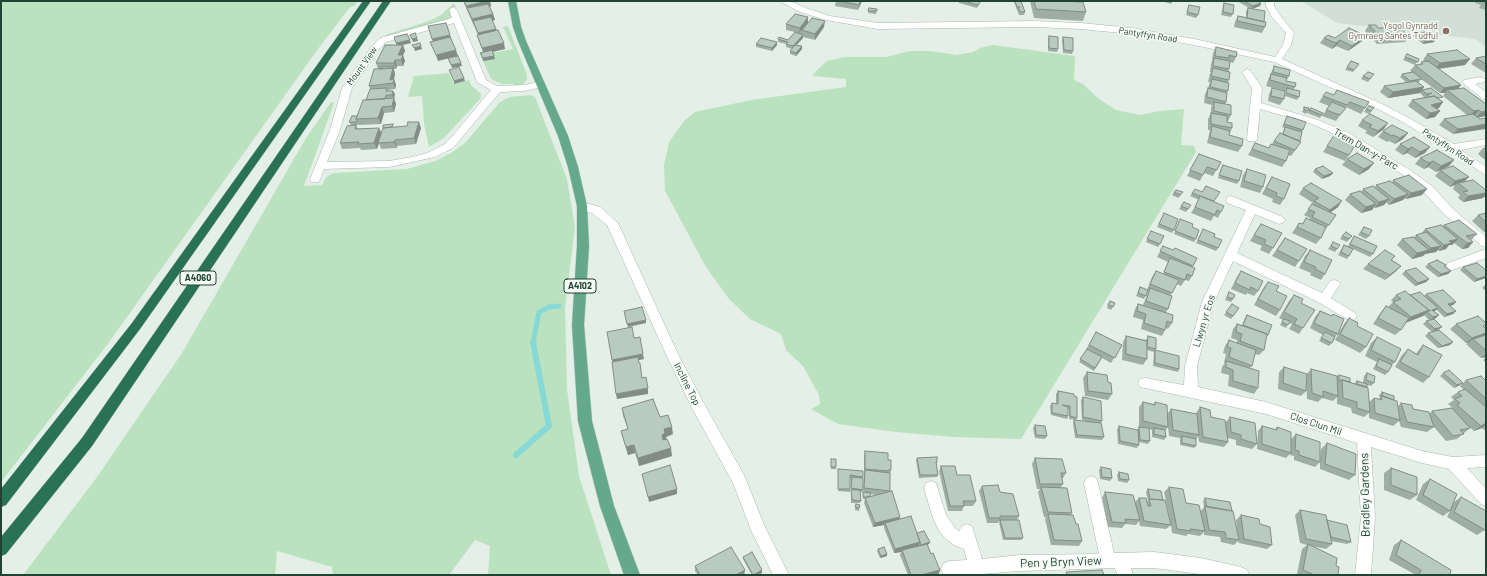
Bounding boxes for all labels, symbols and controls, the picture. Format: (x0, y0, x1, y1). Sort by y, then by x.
place label: Ysgol Gynradd Gymraeg Santes Tudful (1348, 21, 1438, 42)
street label: Pantyffyn Road (1118, 25, 1178, 45)
marker: Ysgol Gynradd Gymraeg Santes Tudful (1441, 26, 1451, 36)
street label: Mount View (344, 45, 380, 87)
street label: Trem Dan-y-Parc (1331, 126, 1401, 172)
street label: Pantyffyn Road (1420, 126, 1476, 168)
road number: A4060 (180, 271, 216, 285)
road number: A4102 (564, 279, 596, 293)
street label: Llwyn yr Eos (1190, 294, 1218, 348)
street label: Incline Top (671, 361, 703, 407)
street label: Clos Clun Mil (1289, 410, 1343, 438)
street label: Bradley Gardens (1357, 453, 1373, 537)
street label: Pen y Bryn View (1020, 553, 1102, 571)

